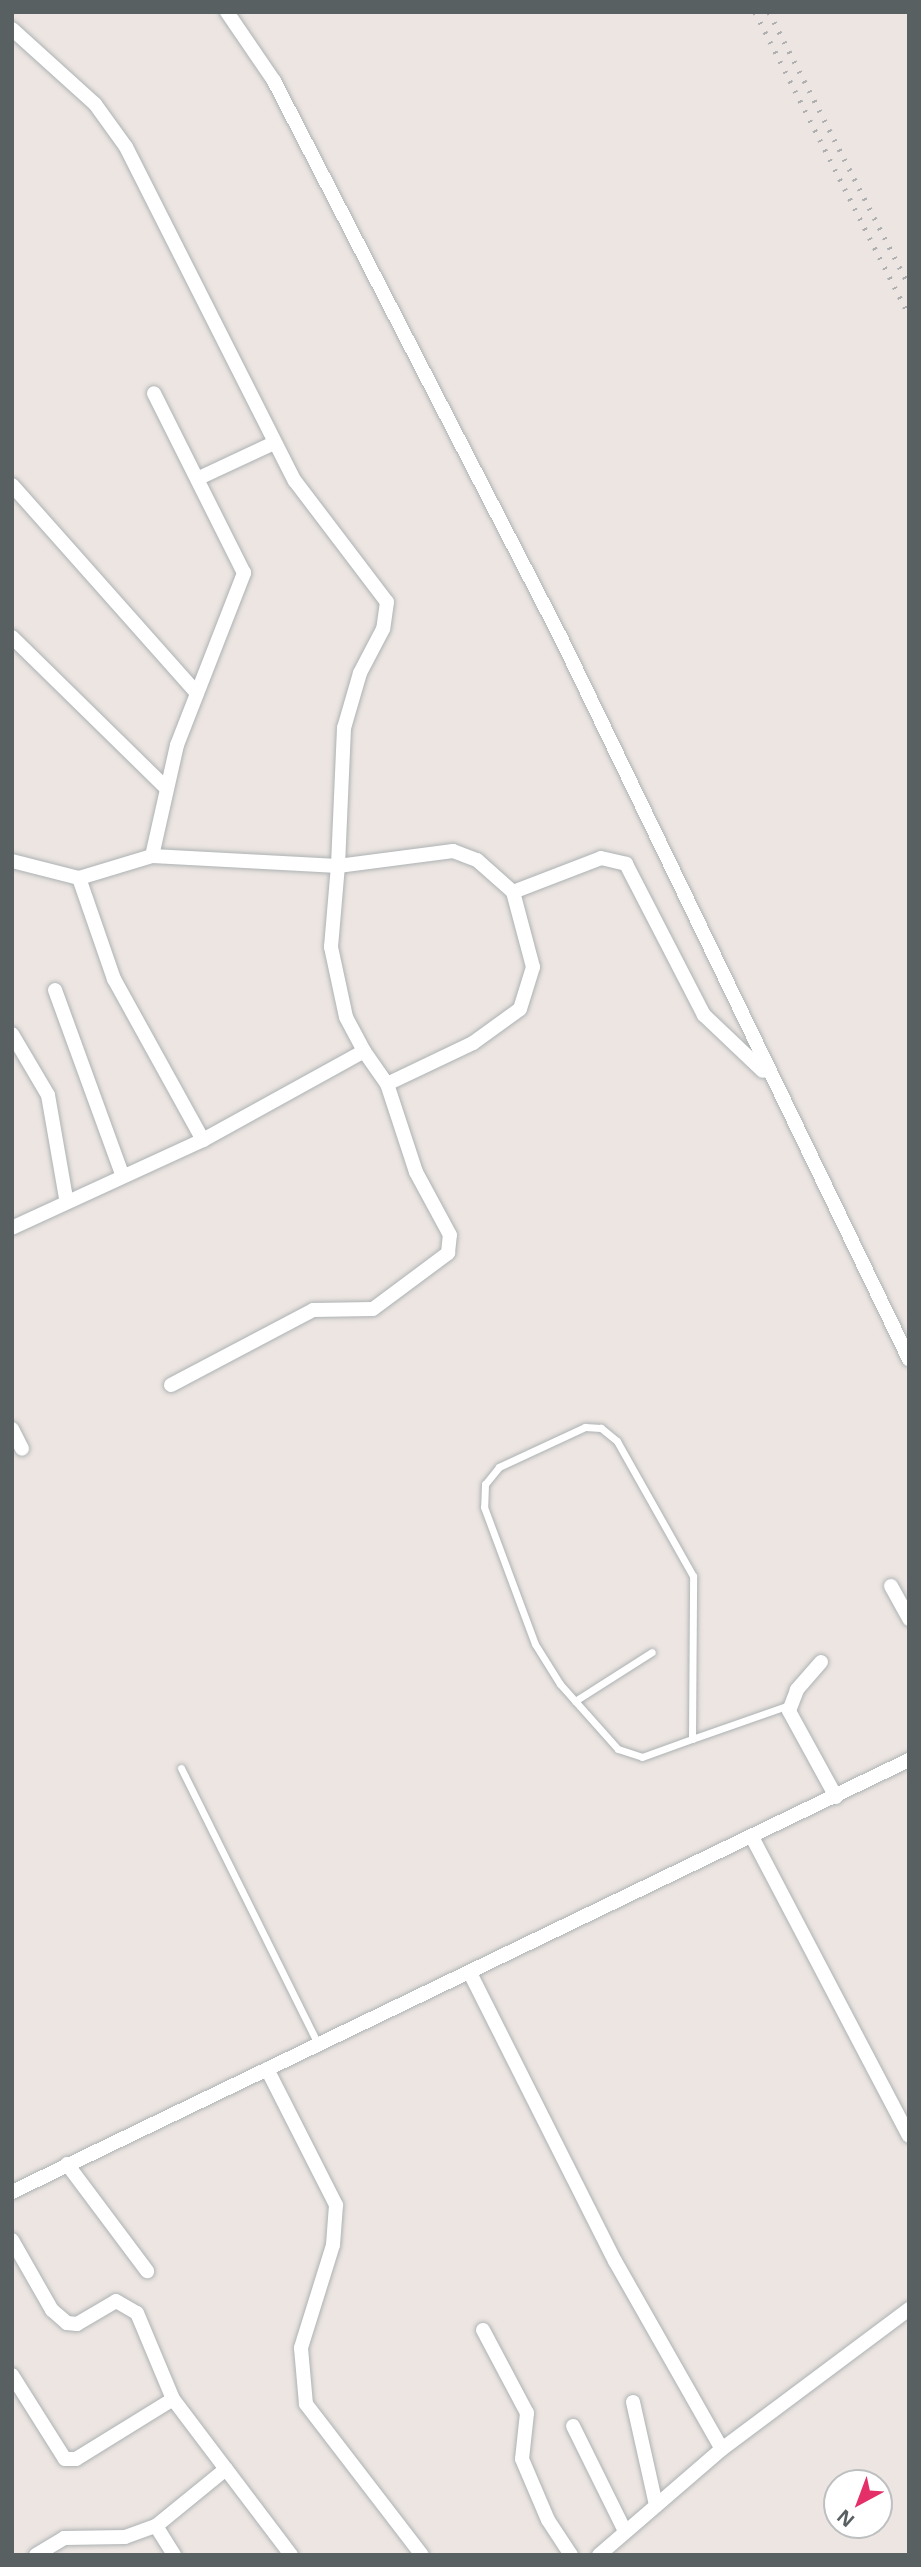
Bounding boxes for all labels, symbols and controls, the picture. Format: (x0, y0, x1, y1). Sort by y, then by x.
north arrow (823, 2469, 893, 2539)
text: N (831, 2503, 860, 2533)

